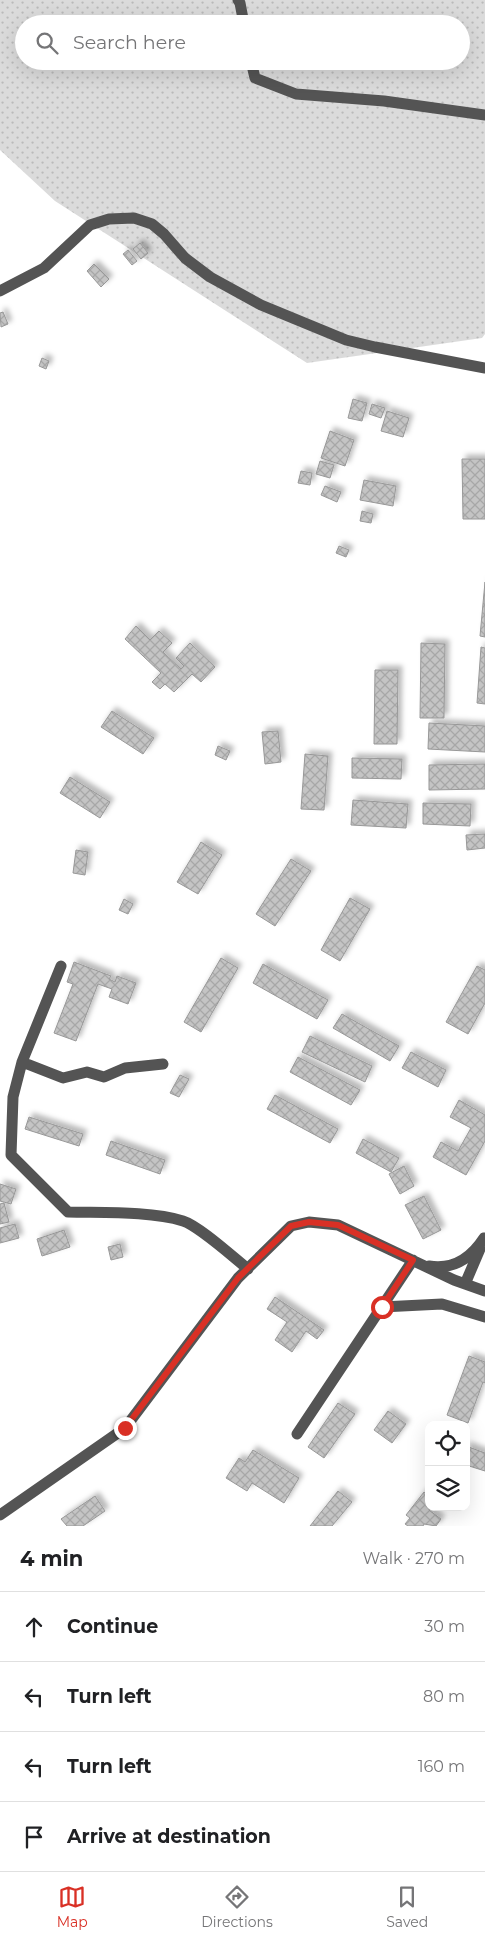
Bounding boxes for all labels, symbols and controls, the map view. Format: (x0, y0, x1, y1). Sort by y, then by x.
search box (15, 15, 470, 70)
icon: search (33, 29, 61, 57)
text: Search here (73, 31, 186, 54)
route start (371, 1296, 394, 1319)
route end (114, 1417, 137, 1440)
map controls (425, 1421, 470, 1511)
button: locate (425, 1421, 470, 1466)
button: layers (425, 1466, 470, 1511)
text: 4 min (20, 1546, 83, 1571)
text: Walk · 270 m (362, 1549, 465, 1568)
icon: ahead (20, 1613, 48, 1641)
text: Continue (67, 1615, 158, 1638)
text: 30 m (424, 1617, 465, 1636)
icon: left (20, 1683, 48, 1711)
text: Turn left (67, 1685, 152, 1708)
text: 80 m (423, 1687, 465, 1706)
icon: left (20, 1753, 48, 1781)
text: Turn left (67, 1755, 152, 1778)
text: 160 m (418, 1757, 465, 1776)
icon: arrive (20, 1823, 48, 1851)
text: Arrive at destination (67, 1825, 271, 1848)
tab: Map (57, 1883, 88, 1931)
tab: Directions (201, 1883, 273, 1931)
tab: Saved (386, 1883, 428, 1931)

